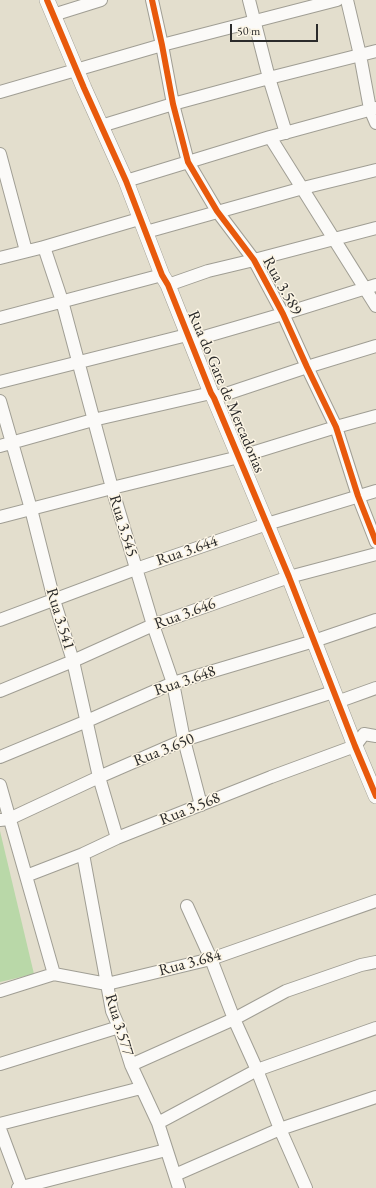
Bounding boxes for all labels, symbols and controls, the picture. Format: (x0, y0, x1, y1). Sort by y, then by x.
scale bar (232, 16, 320, 42)
text: 50 m (237, 23, 260, 39)
street label: Rua 3.589 (258, 253, 306, 319)
street label: Rua do Gare de Mercadorias (183, 308, 269, 476)
street label: Rua 3.545 (104, 493, 142, 559)
street label: Rua 3.644 (154, 532, 220, 570)
street label: Rua 3.541 (41, 586, 79, 652)
street label: Rua 3.646 (152, 594, 218, 634)
street label: Rua 3.648 (152, 662, 218, 700)
street label: Rua 3.650 (131, 729, 197, 771)
street label: Rua 3.568 (157, 788, 223, 830)
street label: Rua 3.684 (157, 945, 223, 981)
street label: Rua 3.577 (100, 992, 138, 1058)

